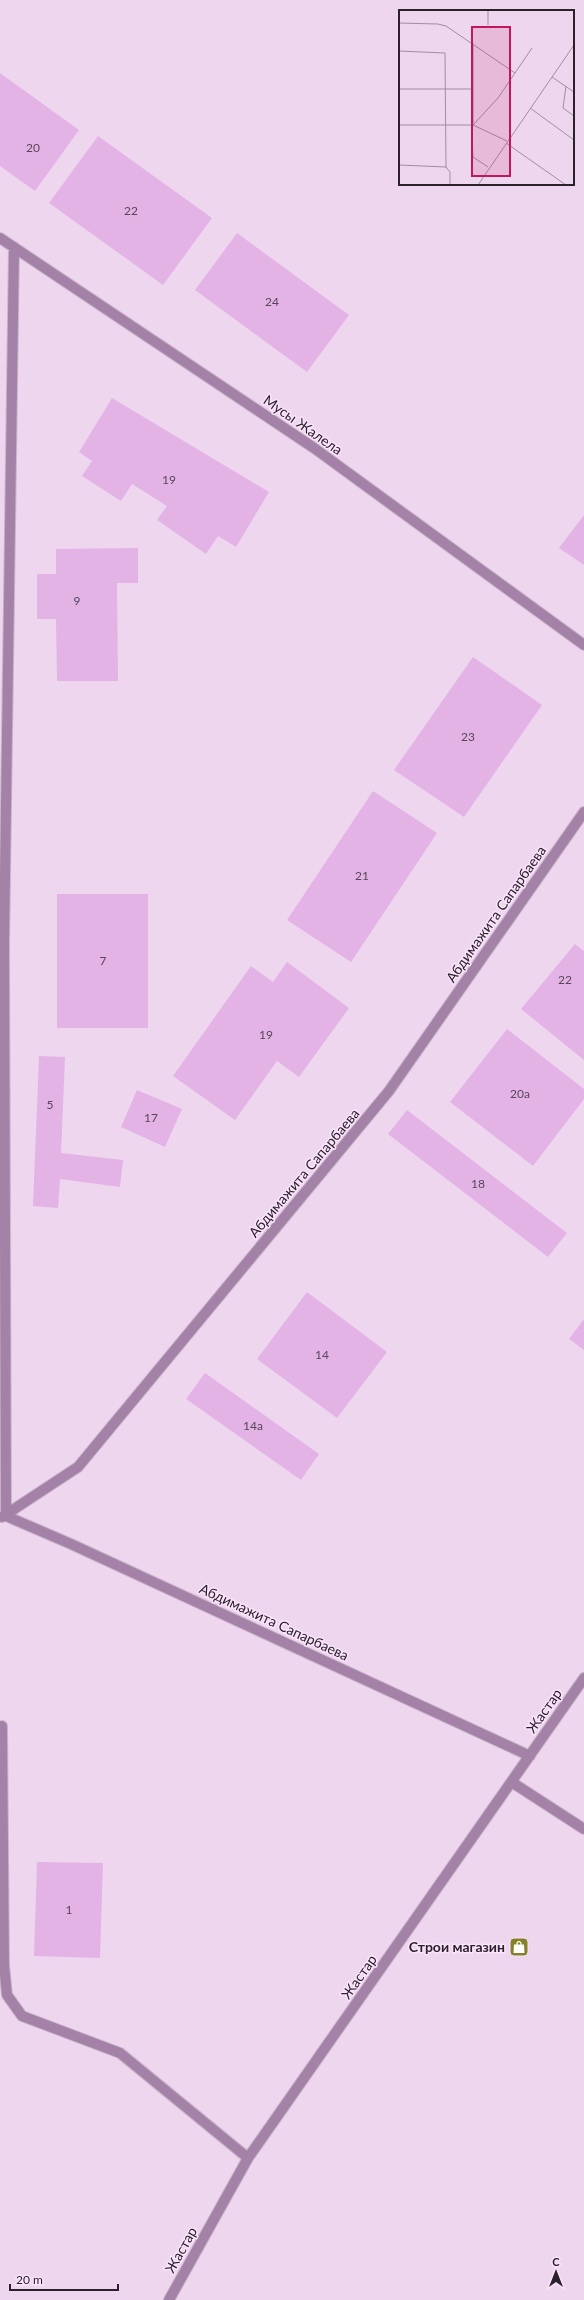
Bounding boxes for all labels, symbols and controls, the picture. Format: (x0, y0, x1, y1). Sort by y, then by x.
inset map (399, 10, 574, 185)
house number: 20 (26, 140, 40, 155)
house number: 22 (124, 203, 138, 218)
house number: 24 (265, 294, 279, 309)
street label: Мусы Жалела (261, 391, 346, 458)
house number: 19 (162, 472, 176, 487)
house number: 9 (74, 593, 81, 608)
house number: 23 (461, 729, 475, 744)
street label: Абдимажита Сапарбаева (442, 842, 549, 985)
house number: 21 (355, 868, 369, 883)
house number: 7 (100, 953, 107, 968)
house number: 22 (558, 972, 572, 987)
house number: 19 (259, 1027, 273, 1042)
house number: 20а (510, 1086, 530, 1101)
house number: 5 (47, 1097, 54, 1112)
street label: Абдимажита Сапарбаева (245, 1105, 362, 1240)
house number: 17 (144, 1110, 158, 1125)
house number: 18 (471, 1176, 485, 1191)
house number: 14 (315, 1347, 329, 1362)
house number: 14а (243, 1418, 263, 1433)
street label: Абдимажита Сапарбаева (197, 1579, 352, 1664)
street label: Жастар (522, 1685, 565, 1736)
house number: 1 (66, 1902, 73, 1917)
shop icon: Строи магазин (508, 1936, 530, 1958)
place label: Строи магазин (409, 1938, 505, 1955)
street label: Жастар (337, 1951, 380, 2002)
street label: Жастар (161, 2224, 200, 2276)
north arrow (536, 2252, 576, 2292)
text: С (552, 2255, 560, 2268)
scale bar (10, 2266, 118, 2292)
text: 20 m (16, 2272, 43, 2287)

